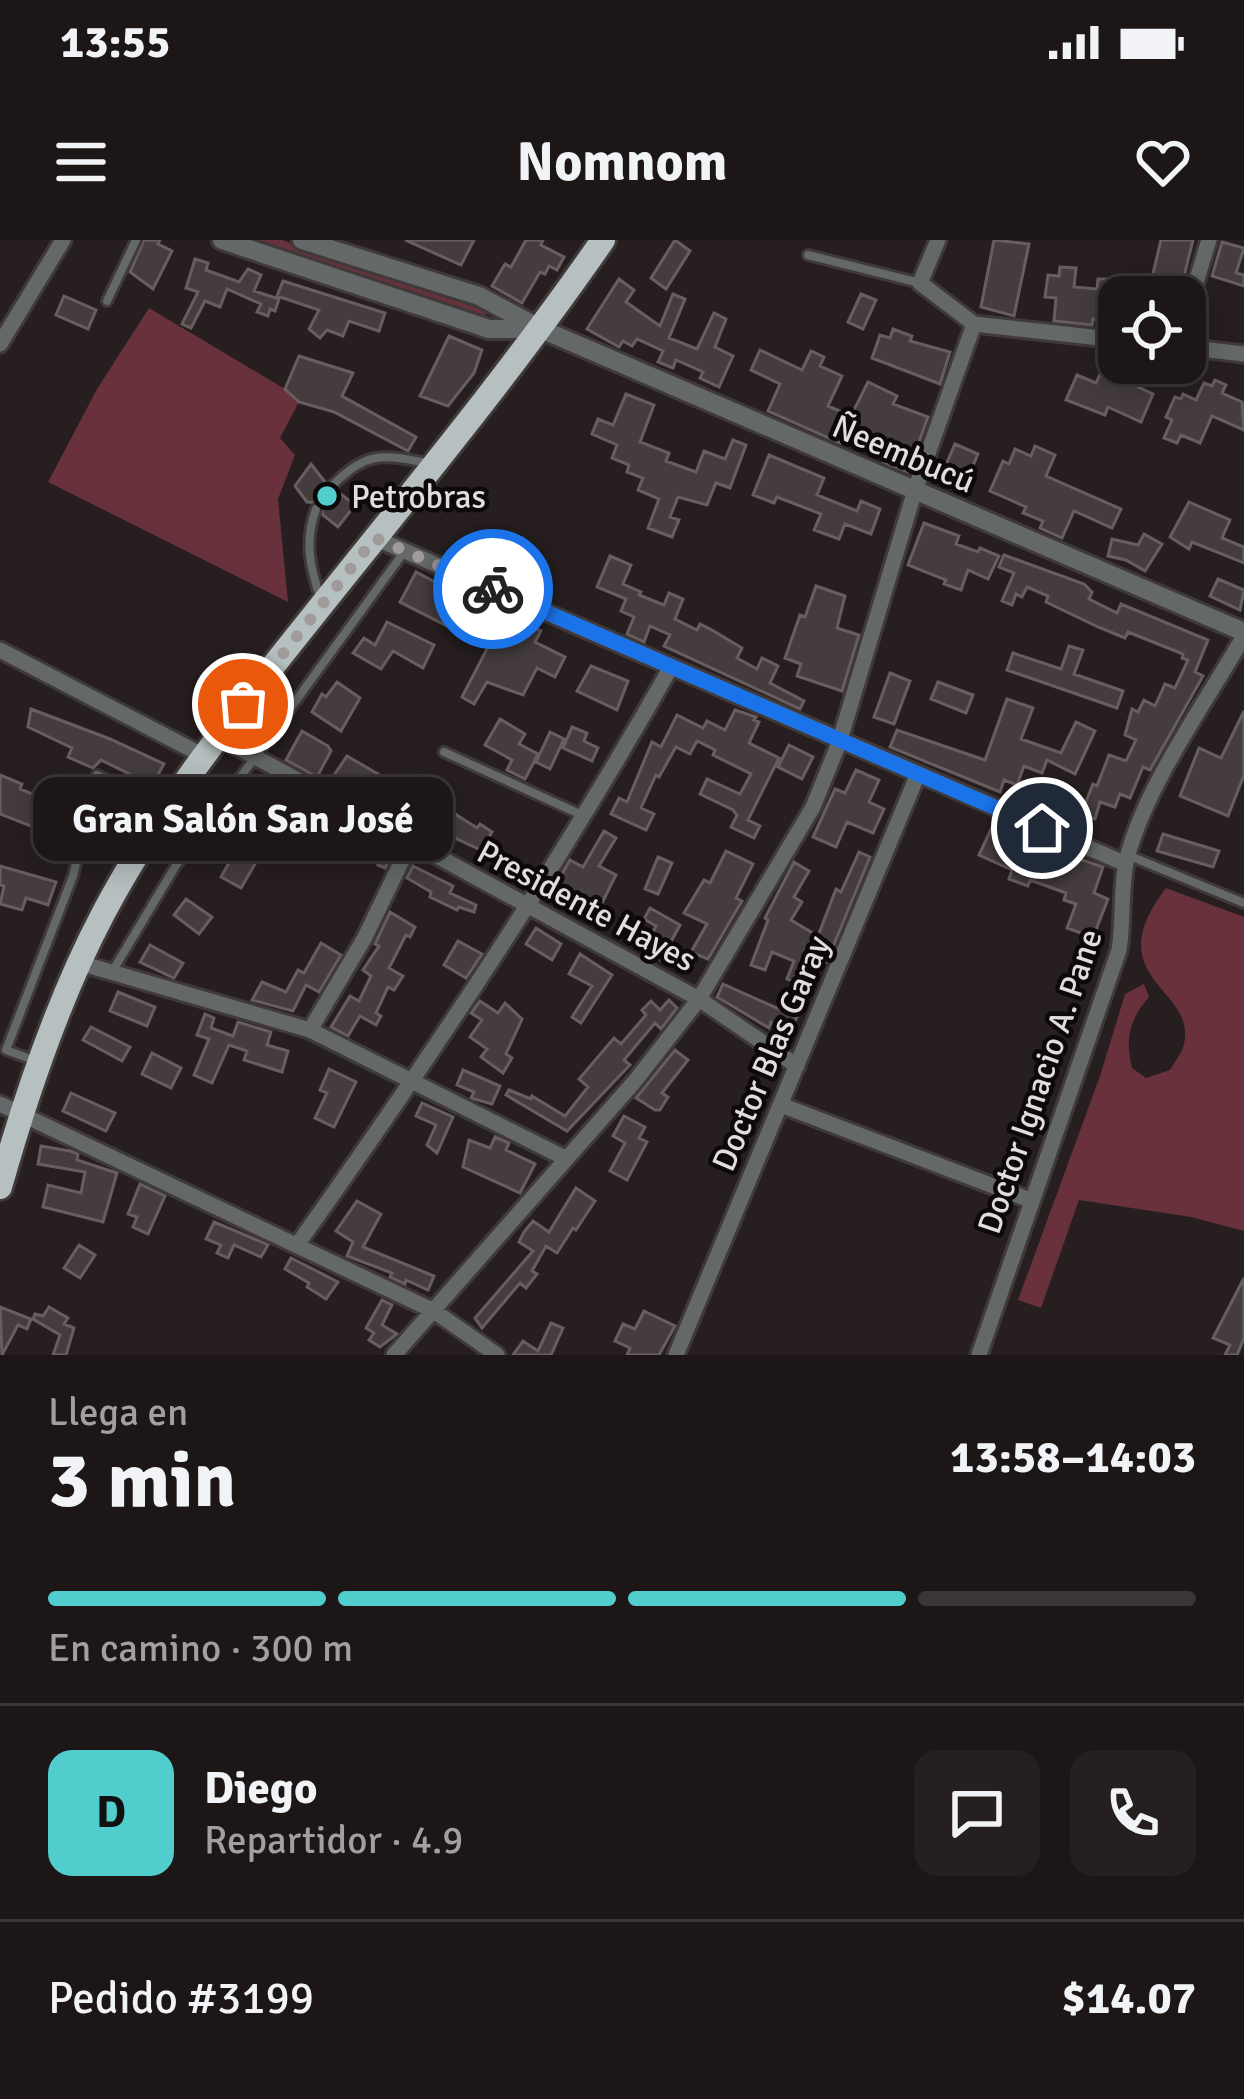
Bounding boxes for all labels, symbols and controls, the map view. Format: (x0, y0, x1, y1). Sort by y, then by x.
text: 13:55 (60, 15, 170, 70)
icon: menu (48, 129, 114, 195)
text: Nomnom (517, 129, 727, 196)
icon: heart (1130, 129, 1196, 195)
map controls (1098, 276, 1206, 384)
button: locate (1098, 276, 1206, 384)
street label: Ñeembucú (826, 406, 981, 503)
place label: Petrobras (351, 477, 486, 518)
marker: Petrobras (314, 483, 340, 509)
courier (433, 529, 553, 649)
icon: bike (460, 556, 526, 622)
pin (192, 653, 294, 755)
icon: bag (210, 671, 276, 737)
callout: Gran Salón San José (33, 776, 453, 860)
pin (991, 777, 1093, 879)
text: Gran Salón San José (72, 795, 414, 843)
icon: home (1009, 795, 1075, 861)
street label: Presidente Hayes (470, 832, 702, 981)
street label: Doctor Ignacio A. Pane (969, 924, 1112, 1239)
street label: Doctor Blas Garay (703, 929, 840, 1177)
text: Llega en (48, 1388, 188, 1436)
text: 13:58–14:03 (950, 1430, 1196, 1485)
text: 3 min (48, 1433, 236, 1529)
text: En camino · 300 m (48, 1624, 353, 1672)
button: chat (914, 1750, 1040, 1876)
button: phone (1070, 1750, 1196, 1876)
text: Diego (204, 1761, 317, 1816)
text: D (96, 1785, 126, 1840)
text: Repartidor · 4.9 (204, 1816, 463, 1864)
text: Pedido #3199 (48, 1971, 314, 2026)
text: $14.07 (1062, 1971, 1196, 2026)

